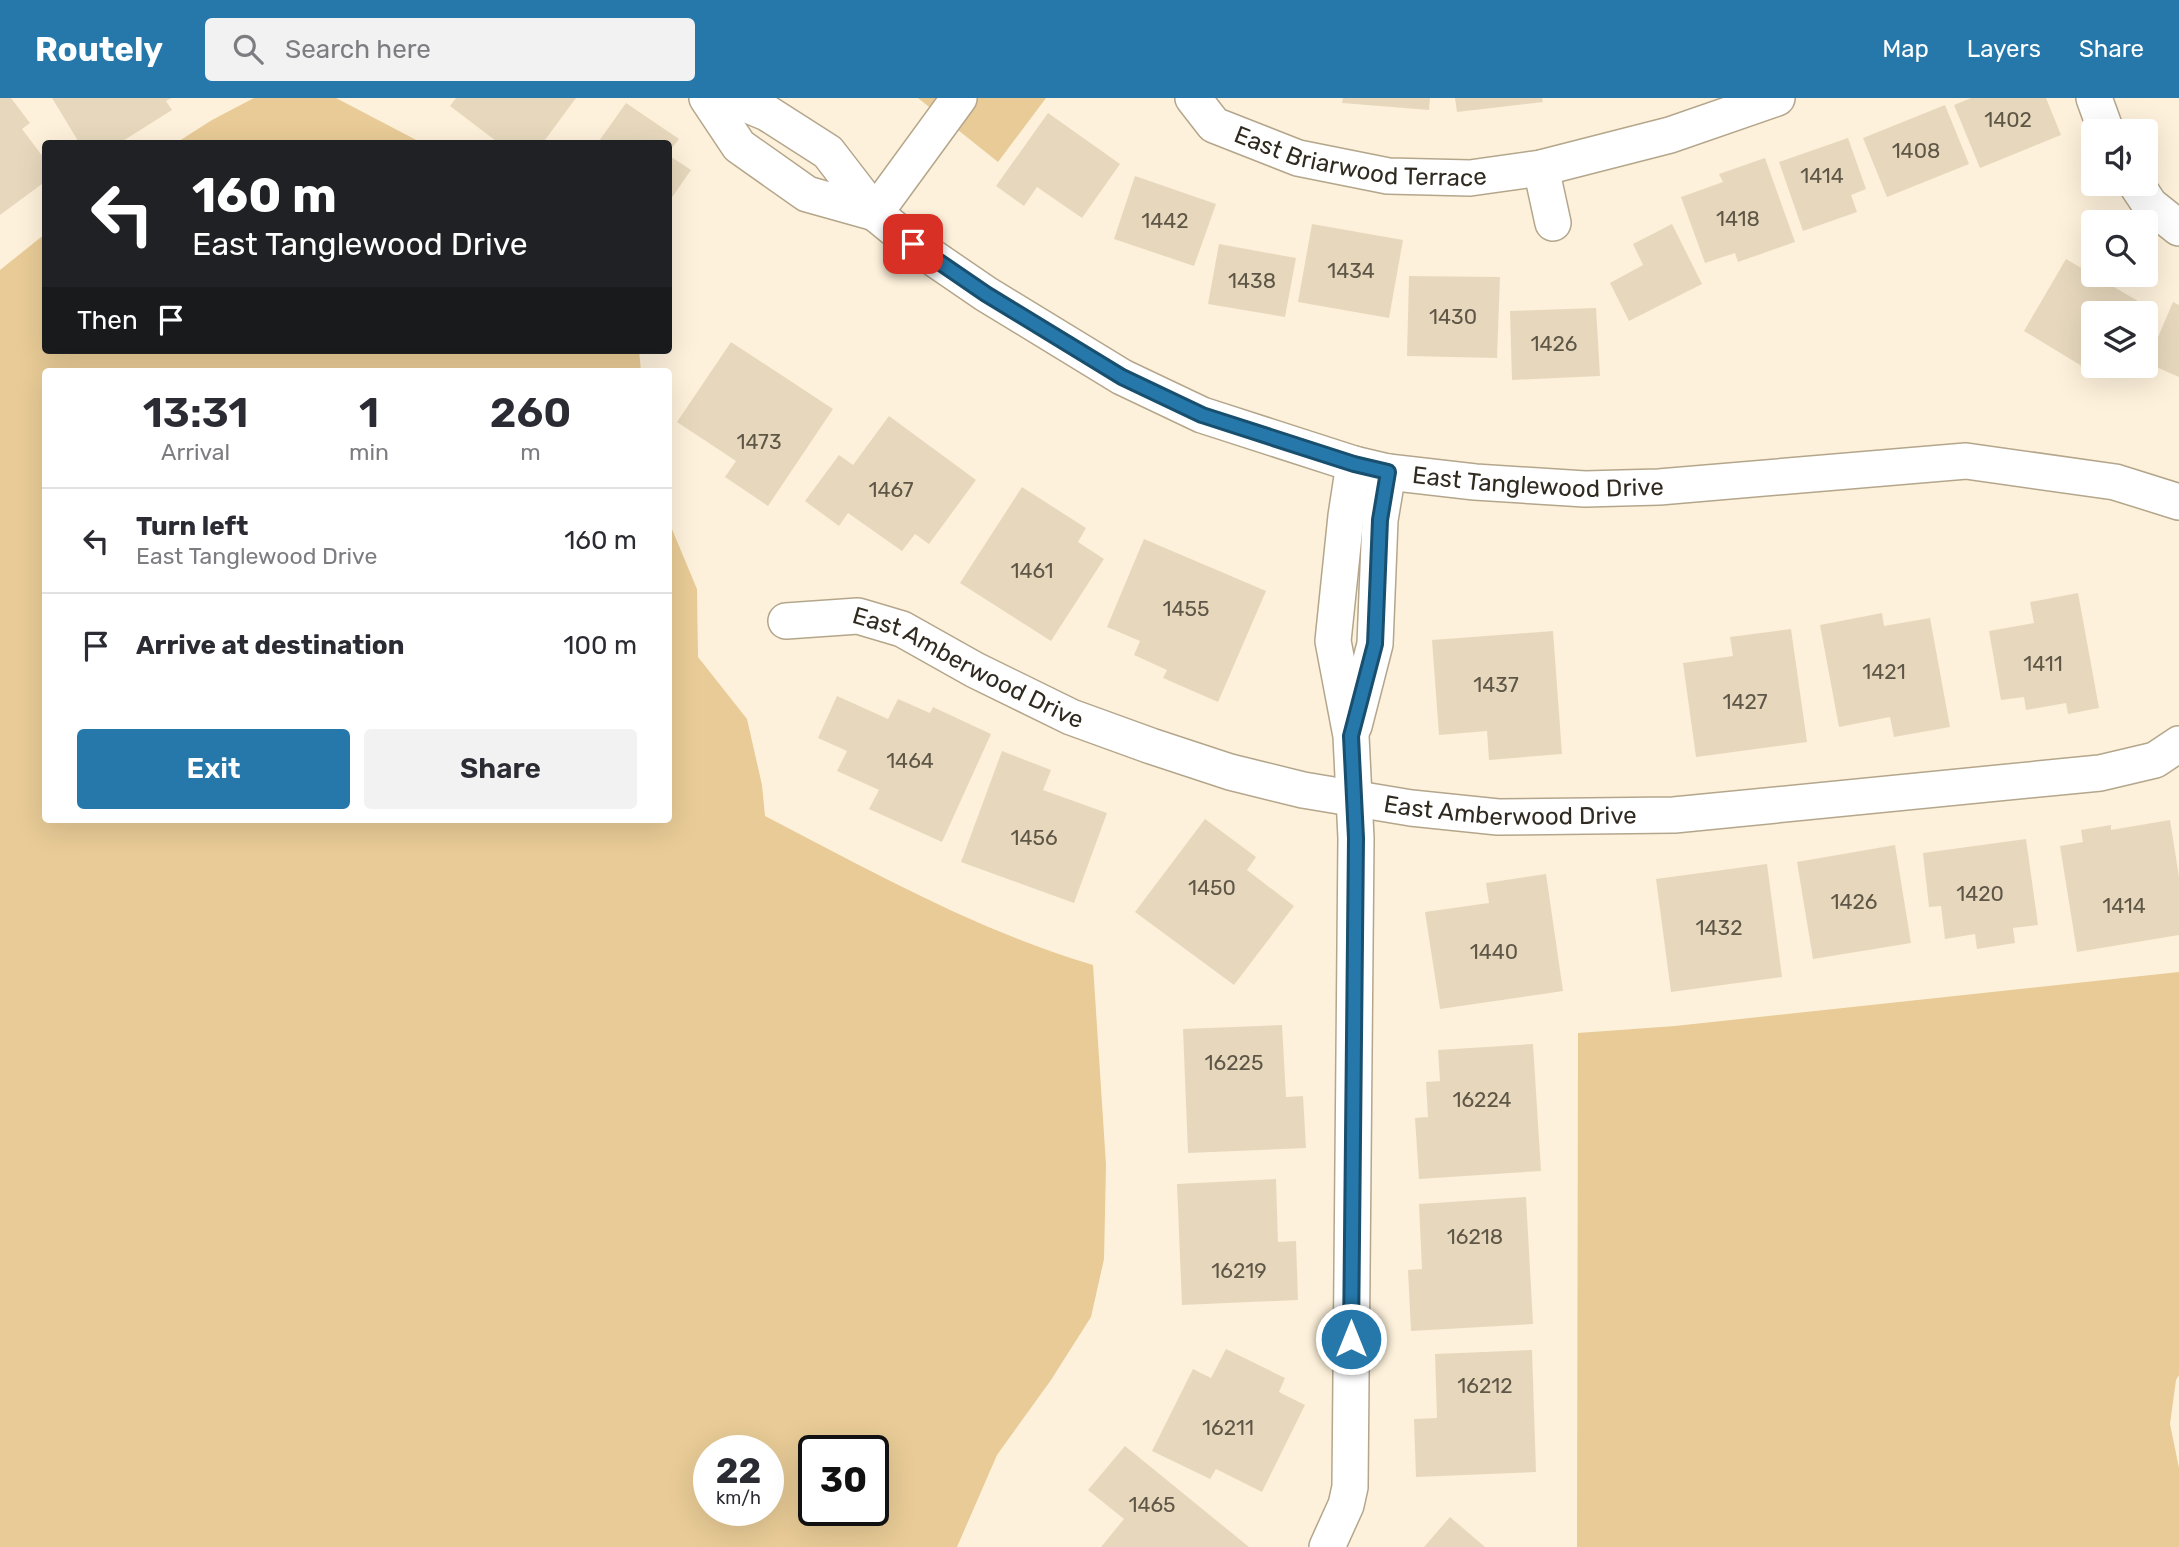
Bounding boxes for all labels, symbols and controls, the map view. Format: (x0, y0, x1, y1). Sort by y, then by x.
search box (205, 18, 695, 81)
text: Routely (35, 30, 163, 69)
icon: search (229, 30, 267, 68)
text: Search here (285, 34, 431, 65)
text: Map (1882, 35, 1929, 63)
text: Layers (1967, 35, 2041, 63)
text: Share (2079, 35, 2144, 63)
house number: 1402 (1984, 107, 2032, 132)
map controls (2081, 119, 2158, 378)
button: sound (2081, 119, 2158, 196)
street label: East Briarwood Terrace (1230, 120, 1488, 192)
house number: 1408 (1892, 138, 1940, 163)
house number: 1414 (1800, 163, 1844, 188)
text: 160 m (192, 166, 337, 224)
icon: left (77, 168, 168, 259)
house number: 1418 (1716, 206, 1760, 231)
house number: 1442 (1141, 208, 1189, 233)
button: search (2081, 210, 2158, 287)
pin (883, 214, 943, 274)
text: East Tanglewood Drive (192, 225, 528, 263)
icon: arrive (894, 225, 932, 263)
house number: 1434 (1327, 258, 1375, 283)
house number: 1438 (1228, 268, 1276, 293)
icon: arrive (152, 301, 190, 339)
button: layers (2081, 301, 2158, 378)
house number: 1430 (1429, 304, 1477, 329)
text: Then (77, 305, 138, 336)
house number: 1426 (1530, 331, 1578, 356)
text: 13:31 (143, 388, 248, 438)
text: 1 (359, 388, 379, 438)
text: 260 (490, 388, 571, 438)
house number: 1473 (736, 429, 782, 454)
text: Arrival (161, 438, 230, 466)
text: min (349, 438, 389, 466)
text: m (520, 438, 541, 466)
street label: East Tanglewood Drive (1411, 461, 1664, 503)
house number: 1467 (869, 477, 914, 502)
text: Turn left (136, 511, 248, 542)
icon: left (77, 522, 115, 560)
text: 160 m (564, 525, 637, 556)
text: East Tanglewood Drive (136, 542, 377, 570)
house number: 1461 (1010, 558, 1054, 583)
house number: 1455 (1163, 596, 1209, 621)
street label: East Amberwood Drive (849, 601, 1087, 734)
icon: arrive (77, 627, 115, 665)
text: Arrive at destination (136, 630, 404, 661)
text: 100 m (563, 630, 637, 661)
house number: 1411 (2023, 651, 2063, 676)
house number: 1421 (1862, 659, 1906, 684)
house number: 1437 (1473, 672, 1519, 697)
house number: 1427 (1722, 689, 1768, 714)
button: Exit (77, 729, 350, 809)
button: Share (364, 729, 637, 809)
house number: 1464 (886, 748, 934, 773)
street label: East Amberwood Drive (1382, 790, 1637, 831)
house number: 1456 (1010, 825, 1058, 850)
house number: 1450 (1188, 875, 1236, 900)
house number: 1420 (1956, 881, 2004, 906)
house number: 1426 (1830, 889, 1878, 914)
house number: 1414 (2102, 893, 2146, 918)
house number: 1432 (1696, 915, 1742, 940)
house number: 1440 (1470, 939, 1518, 964)
house number: 16225 (1205, 1050, 1263, 1075)
house number: 16224 (1452, 1087, 1512, 1112)
house number: 16218 (1447, 1224, 1503, 1249)
house number: 16219 (1211, 1258, 1267, 1283)
position arrow (1314, 1302, 1388, 1376)
house number: 16212 (1457, 1373, 1513, 1398)
house number: 16211 (1202, 1415, 1254, 1440)
speed limit sign: 30 (798, 1435, 889, 1526)
text: 22 (716, 1450, 761, 1492)
text: km/h (716, 1487, 761, 1509)
house number: 1465 (1128, 1492, 1176, 1517)

